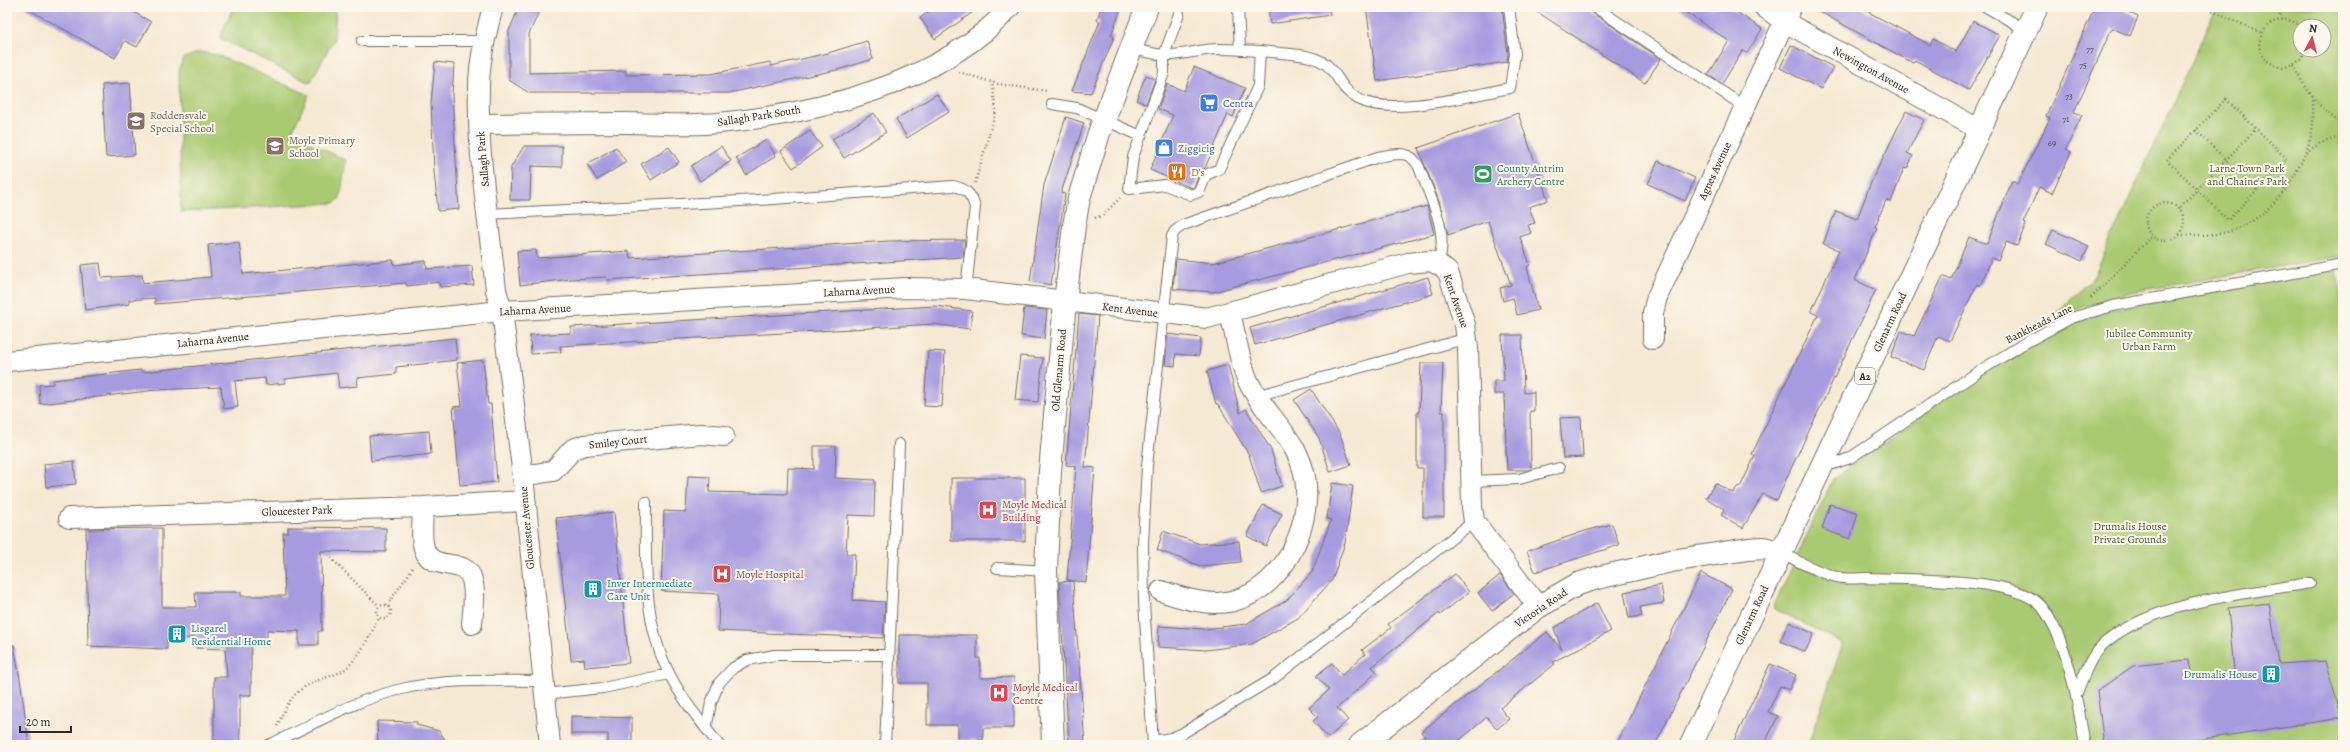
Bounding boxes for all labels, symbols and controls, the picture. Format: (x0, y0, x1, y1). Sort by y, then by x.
north arrow (2292, 18, 2332, 58)
text: N (2308, 21, 2318, 37)
street label: Newington Avenue (1830, 43, 1912, 97)
house number: 77 (2086, 43, 2094, 55)
house number: 75 (2079, 59, 2087, 71)
house number: 73 (2065, 90, 2073, 102)
supermarket icon: Centra (1198, 92, 1220, 114)
place label: Centra (1223, 96, 1254, 111)
street label: Sallagh Park South (716, 102, 802, 130)
place label: Roddensvale Special School (150, 108, 214, 136)
school or university icon: Roddensvale Special School (125, 110, 147, 132)
house number: 71 (2063, 113, 2069, 125)
street label: Sallagh Park (473, 130, 493, 187)
place label: Moyle Primary School (289, 133, 355, 161)
school or university icon: Moyle Primary School (264, 135, 286, 157)
shop icon: Ziggicig (1153, 137, 1175, 159)
house number: 69 (2048, 137, 2056, 149)
street label: Agnes Avenue (1695, 140, 1735, 203)
place label: Ziggicig (1178, 141, 1215, 156)
restaurant icon: D's (1166, 161, 1188, 183)
place label: County Antrim Archery Centre (1496, 161, 1565, 189)
park label: Larne Town Park and Chaine's Park (2207, 161, 2287, 189)
sports icon: County Antrim Archery Centre (1472, 163, 1494, 185)
place label: D's (1191, 165, 1205, 180)
street label: Kent Avenue (1440, 272, 1472, 330)
street label: Laharna Avenue (823, 282, 895, 300)
street label: Glenarm Road (1870, 290, 1910, 354)
street label: Kent Avenue (1101, 299, 1159, 321)
street label: Laharna Avenue (499, 301, 571, 319)
street label: Bankheads Lane (2003, 301, 2075, 347)
park label: Jubilee Community Urban Farm (2106, 326, 2192, 354)
street label: Old Glenarm Road (1048, 328, 1070, 412)
street label: Laharna Avenue (176, 329, 250, 351)
road number: A2 (1855, 368, 1875, 384)
street label: Smiley Court (588, 431, 648, 453)
street label: Gloucester Avenue (516, 486, 538, 570)
place label: Moyle Medical Building (1002, 497, 1067, 525)
hospital icon: Moyle Medical Building (977, 499, 999, 521)
street label: Gloucester Park (261, 502, 333, 520)
park label: Drumalis House Private Grounds (2093, 519, 2167, 547)
hospital icon: Moyle Hospital (711, 563, 733, 585)
place label: Moyle Hospital (736, 567, 804, 582)
place label: Inver Intermediate Care Unit (607, 576, 692, 604)
building icon: Inver Intermediate Care Unit (582, 578, 604, 600)
street label: Glenarm Road (1732, 583, 1772, 647)
street label: Victoria Road (1511, 585, 1570, 632)
place label: Lisgarel Residential Home (191, 621, 271, 649)
building icon: Lisgarel Residential Home (166, 623, 188, 645)
building icon: Drumalis House (2260, 663, 2282, 685)
place label: Drumalis House (2184, 667, 2257, 682)
place label: Moyle Medical Centre (1013, 680, 1078, 708)
hospital icon: Moyle Medical Centre (988, 682, 1010, 704)
scale bar (20, 708, 71, 734)
text: 20 m (26, 714, 50, 730)

